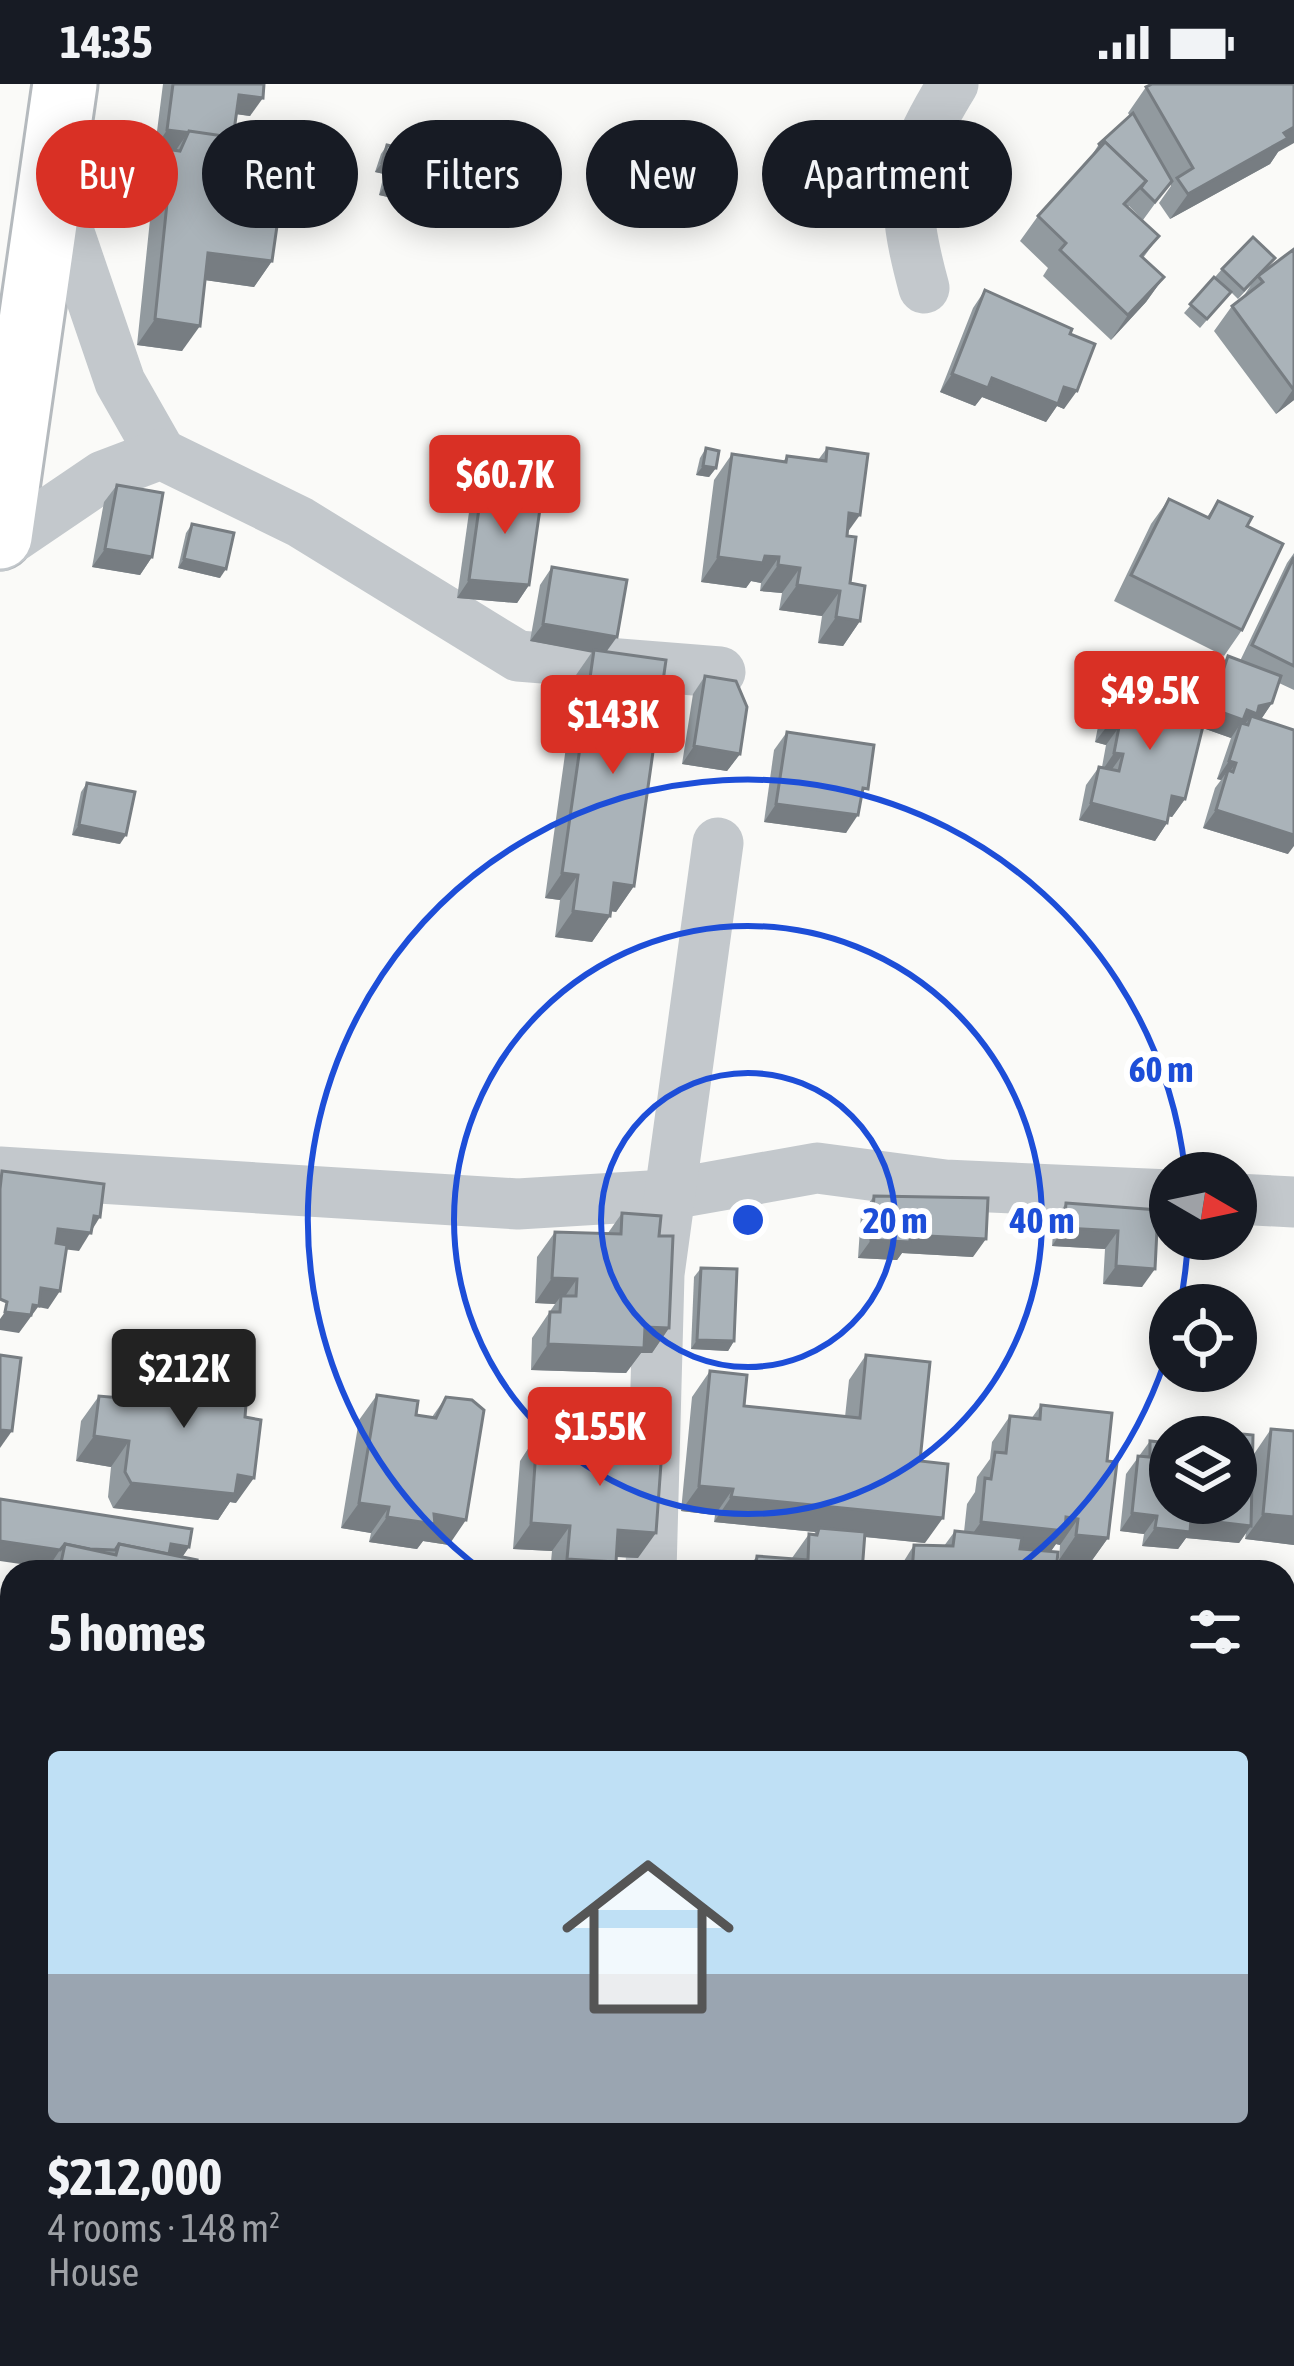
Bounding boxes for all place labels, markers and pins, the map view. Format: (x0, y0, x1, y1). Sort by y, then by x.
pin: $60.7K (407, 435, 603, 537)
pin: $49.5K (1052, 651, 1248, 753)
pin: $143K (529, 675, 697, 777)
centre of rings (727, 1199, 769, 1241)
pin: $212K (100, 1329, 268, 1431)
pin: $155K (516, 1387, 684, 1489)

